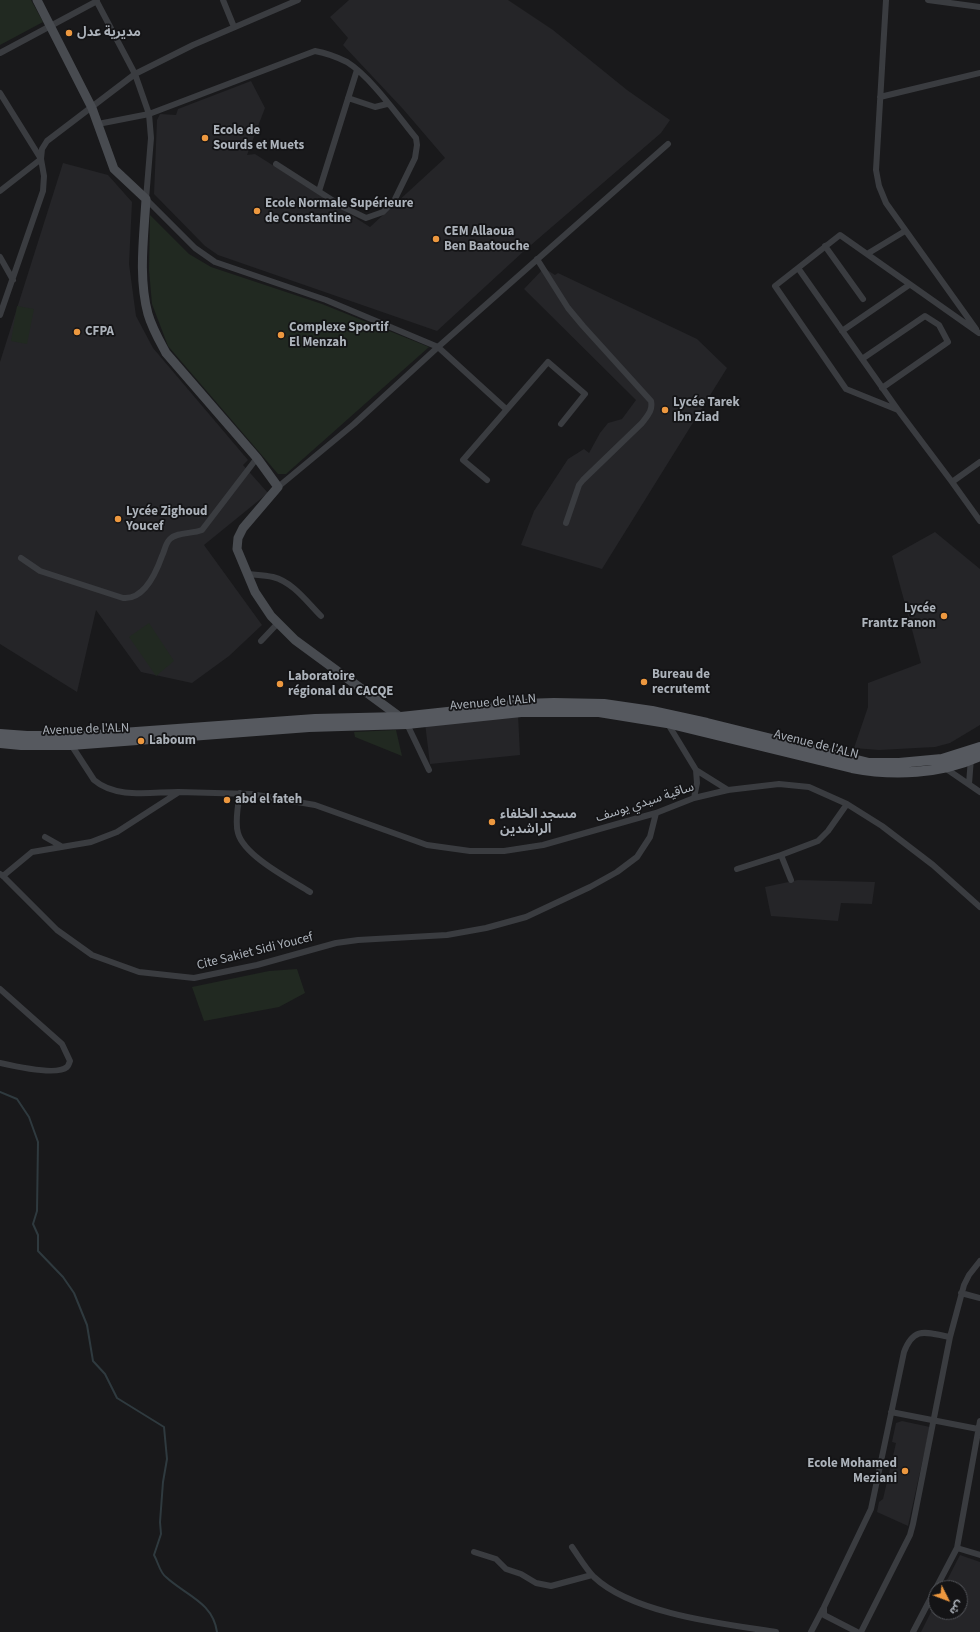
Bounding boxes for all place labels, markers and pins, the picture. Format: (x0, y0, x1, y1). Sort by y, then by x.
place label: مديرية عدل (77, 25, 141, 41)
marker: مديرية عدل (64, 28, 74, 38)
place label: Ecole de Sourds et Muets (213, 123, 304, 154)
marker: Ecole de Sourds et Muets (200, 133, 210, 143)
place label: Ecole Normale Supérieure de Constantine (265, 196, 414, 227)
marker: Ecole Normale Supérieure de Constantine (252, 206, 262, 216)
place label: CEM Allaoua Ben Baatouche (444, 224, 530, 255)
marker: CEM Allaoua Ben Baatouche (431, 234, 441, 244)
place label: Complexe Sportif El Menzah (289, 320, 388, 351)
place label: CFPA (85, 324, 114, 340)
marker: CFPA (72, 327, 82, 337)
marker: Complexe Sportif El Menzah (276, 330, 286, 340)
place label: Lycée Tarek Ibn Ziad (673, 395, 740, 426)
marker: Lycée Tarek Ibn Ziad (660, 405, 670, 415)
place label: Lycée Zighoud Youcef (126, 504, 208, 535)
marker: Lycée Zighoud Youcef (113, 514, 123, 524)
place label: Lycée Frantz Fanon (862, 601, 936, 632)
marker: Lycée Frantz Fanon (939, 611, 949, 621)
place label: Bureau de recrutemt (652, 667, 710, 698)
place label: Laboratoire régional du CACQE (288, 669, 393, 700)
marker: Bureau de recrutemt (639, 677, 649, 687)
marker: Laboratoire régional du CACQE (275, 679, 285, 689)
place label: Laboum (149, 733, 196, 749)
marker: Laboum (136, 736, 146, 746)
place label: abd el fateh (235, 792, 302, 808)
marker: abd el fateh (222, 795, 232, 805)
place label: مسجد الخلفاء الراشدين (500, 807, 577, 838)
marker: مسجد الخلفاء الراشدين (487, 817, 497, 827)
place label: Ecole Mohamed Meziani (807, 1456, 897, 1487)
marker: Ecole Mohamed Meziani (900, 1466, 910, 1476)

